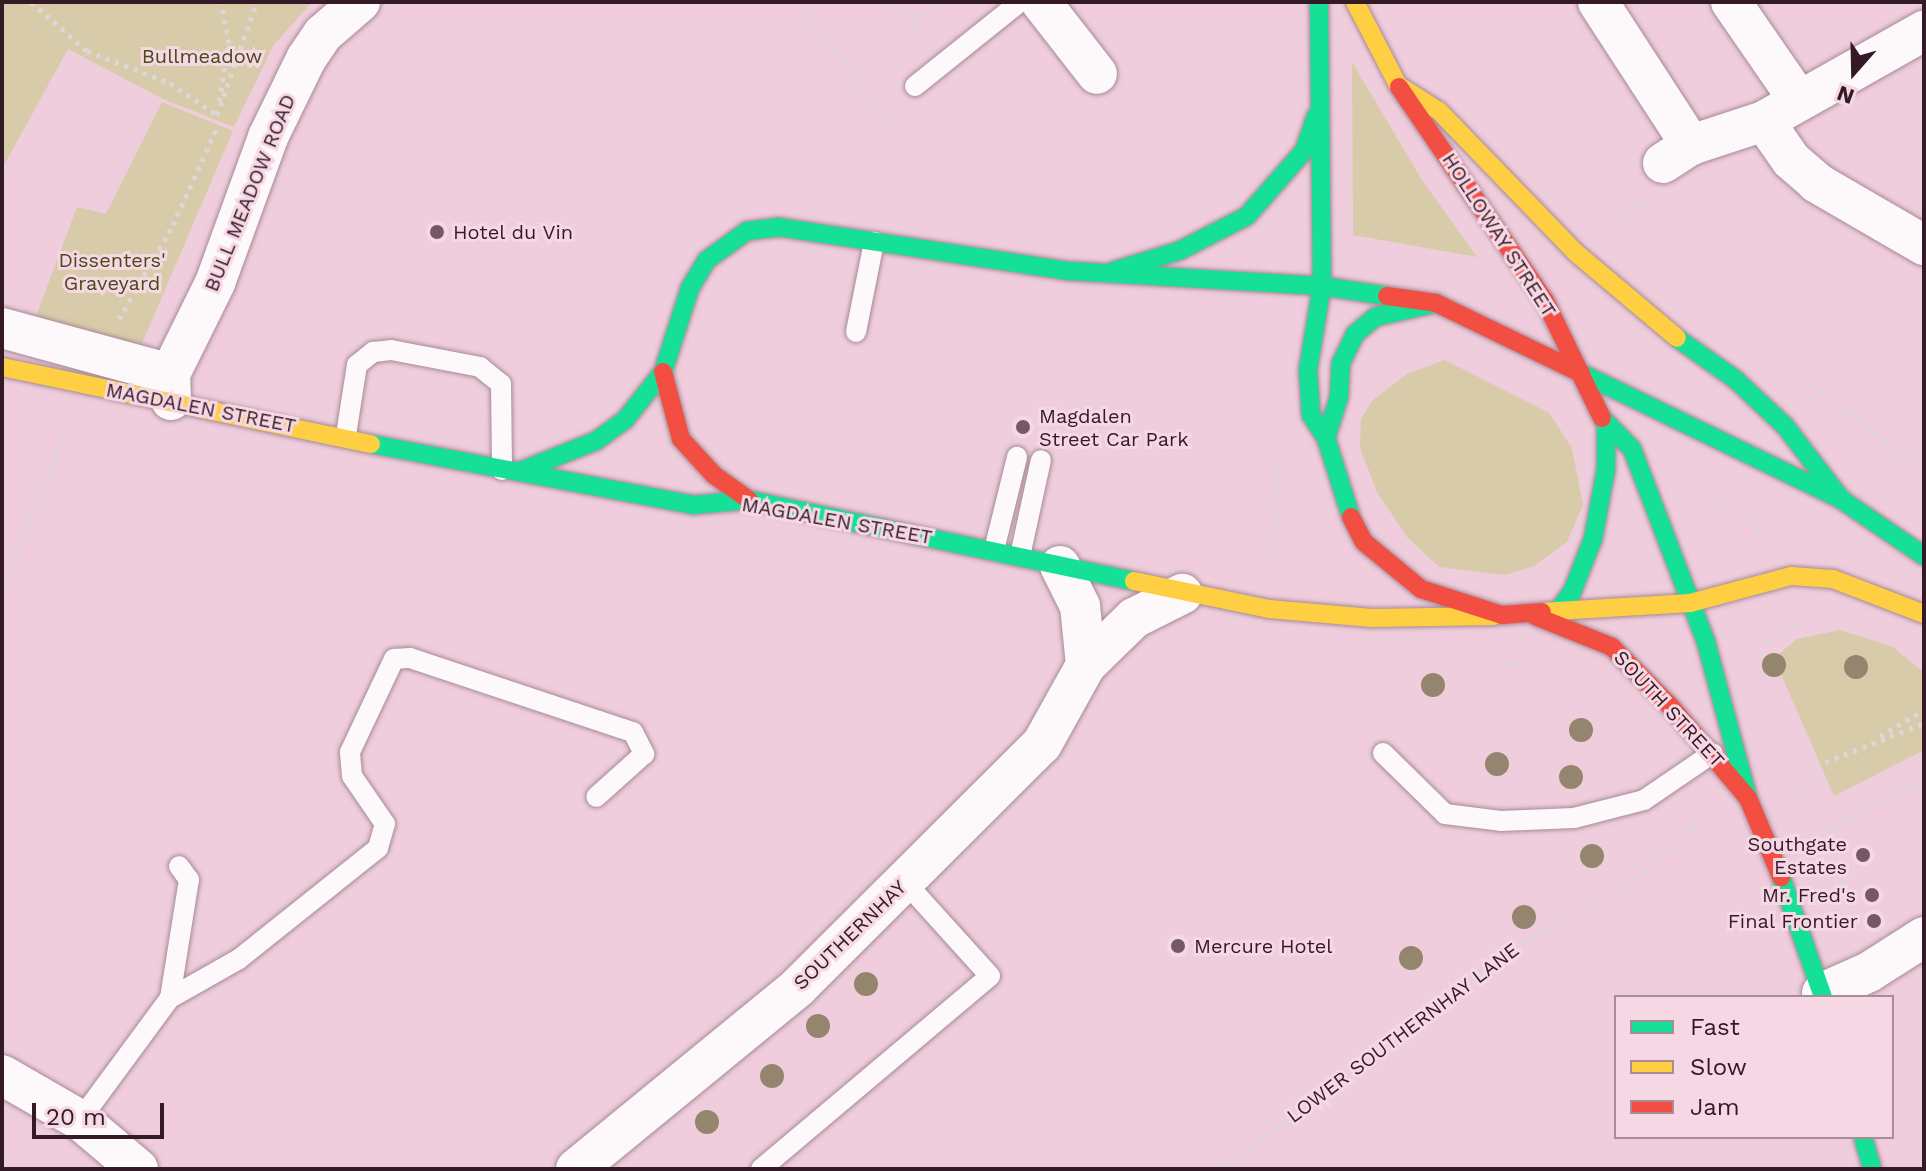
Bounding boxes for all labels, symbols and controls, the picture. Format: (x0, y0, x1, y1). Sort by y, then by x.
north arrow (1814, 32, 1894, 112)
park label: Bullmeadow (142, 44, 262, 68)
text: N (1834, 80, 1858, 110)
street label: BULL MEADOW ROAD (199, 90, 301, 296)
street label: HOLLOWAY STREET (1437, 148, 1561, 322)
place label: Hotel du Vin (453, 220, 575, 244)
marker: Hotel du Vin (428, 223, 446, 241)
park label: Dissenters' Graveyard (58, 248, 166, 295)
street label: MAGDALEN STREET (104, 378, 298, 438)
place label: Magdalen Street Car Park (1039, 404, 1189, 451)
marker: Magdalen Street Car Park (1014, 418, 1032, 436)
street label: MAGDALEN STREET (740, 492, 934, 550)
street label: SOUTH STREET (1609, 646, 1729, 772)
place label: Southgate Estates (1748, 832, 1847, 879)
marker: Southgate Estates (1854, 846, 1872, 864)
street label: SOUTHERNHAY (789, 875, 911, 995)
place label: Mr. Fred's (1762, 883, 1856, 907)
marker: Mr. Fred's (1863, 886, 1881, 904)
place label: Final Frontier (1727, 909, 1858, 933)
marker: Final Frontier (1865, 912, 1883, 930)
place label: Mercure Hotel (1194, 934, 1332, 958)
marker: Mercure Hotel (1169, 937, 1187, 955)
street label: LOWER SOUTHERNHAY LANE (1282, 938, 1524, 1128)
legend (1614, 995, 1894, 1139)
text: Fast (1690, 1013, 1740, 1041)
text: Slow (1690, 1053, 1747, 1081)
scale bar (36, 1087, 168, 1137)
text: Jam (1690, 1093, 1740, 1121)
text: 20 m (46, 1103, 106, 1131)

